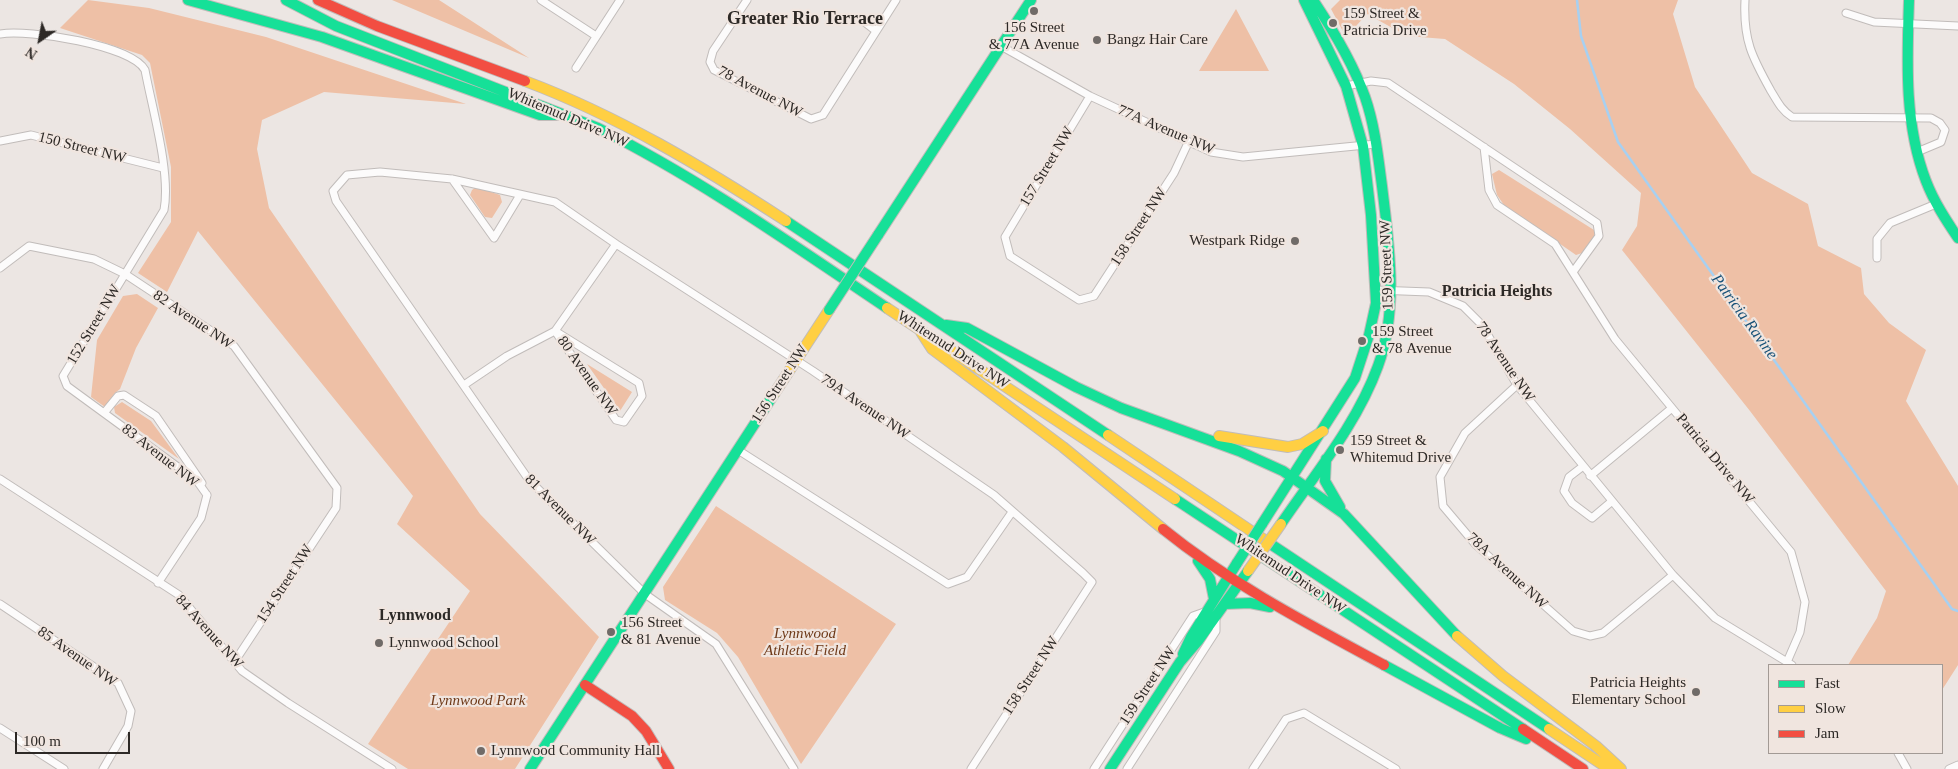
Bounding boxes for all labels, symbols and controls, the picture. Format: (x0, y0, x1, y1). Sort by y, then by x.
marker: 156 Street & 77A Avenue (1028, 5, 1040, 17)
place label: 159 Street & Patricia Drive (1343, 5, 1427, 40)
district label: Greater Rio Terrace (727, 8, 883, 30)
north arrow (15, 15, 65, 65)
marker: 159 Street & Patricia Drive (1327, 17, 1339, 29)
place label: 156 Street & 77A Avenue (989, 19, 1079, 54)
place label: Bangz Hair Care (1107, 31, 1208, 49)
marker: Bangz Hair Care (1091, 34, 1103, 46)
text: N (23, 44, 40, 62)
street label: 78 Avenue NW (715, 62, 805, 122)
street label: Whitemud Drive NW (505, 84, 631, 152)
street label: 77A Avenue NW (1115, 101, 1217, 159)
street label: 157 Street NW (1016, 124, 1078, 210)
street label: 150 Street NW (36, 128, 128, 168)
street label: 158 Street NW (1107, 184, 1171, 270)
street label: 159 Street NW (1376, 220, 1398, 310)
place label: Westpark Ridge (1189, 232, 1285, 250)
marker: Westpark Ridge (1289, 235, 1301, 247)
water label: Patricia Ravine (1707, 271, 1781, 363)
street label: 152 Street NW (63, 282, 125, 368)
district label: Patricia Heights (1442, 282, 1552, 302)
street label: 82 Avenue NW (149, 287, 237, 353)
street label: Whitemud Drive NW (894, 307, 1012, 393)
street label: 78 Avenue NW (1472, 318, 1538, 406)
place label: 159 Street & 78 Avenue (1372, 323, 1452, 358)
street label: 80 Avenue NW (553, 333, 621, 419)
marker: 159 Street & 78 Avenue (1356, 335, 1368, 347)
street label: 156 Street NW (748, 341, 812, 427)
street label: 79A Avenue NW (817, 371, 913, 443)
street label: Patricia Drive NW (1672, 410, 1758, 508)
street label: 83 Avenue NW (118, 420, 202, 492)
place label: 159 Street & Whitemud Drive (1350, 432, 1451, 467)
marker: 159 Street & Whitemud Drive (1334, 444, 1346, 456)
street label: 81 Avenue NW (521, 471, 599, 549)
street label: 78A Avenue NW (1463, 529, 1551, 613)
street label: Whitemud Drive NW (1231, 530, 1349, 618)
street label: 154 Street NW (253, 541, 317, 627)
street label: 84 Avenue NW (171, 591, 247, 673)
district label: Lynnwood (379, 606, 451, 626)
place label: 156 Street & 81 Avenue (621, 614, 701, 649)
street label: 85 Avenue NW (34, 623, 120, 691)
park label: Lynnwood Athletic Field (764, 625, 846, 660)
marker: 156 Street & 81 Avenue (605, 626, 617, 638)
street label: 158 Street NW (999, 633, 1063, 719)
place label: Lynnwood School (389, 634, 499, 652)
marker: Lynnwood School (373, 637, 385, 649)
street label: 159 Street NW (1116, 643, 1180, 729)
legend (1768, 664, 1943, 754)
place label: Patricia Heights Elementary School (1571, 674, 1686, 709)
text: Fast (1815, 675, 1840, 691)
marker: Patricia Heights Elementary School (1690, 686, 1702, 698)
park label: Lynnwood Park (431, 692, 525, 710)
text: Slow (1815, 700, 1846, 716)
scale bar (18, 722, 132, 754)
text: Jam (1815, 725, 1839, 741)
text: 100 m (23, 733, 61, 749)
place label: Lynnwood Community Hall (491, 742, 660, 760)
marker: Lynnwood Community Hall (475, 745, 487, 757)

